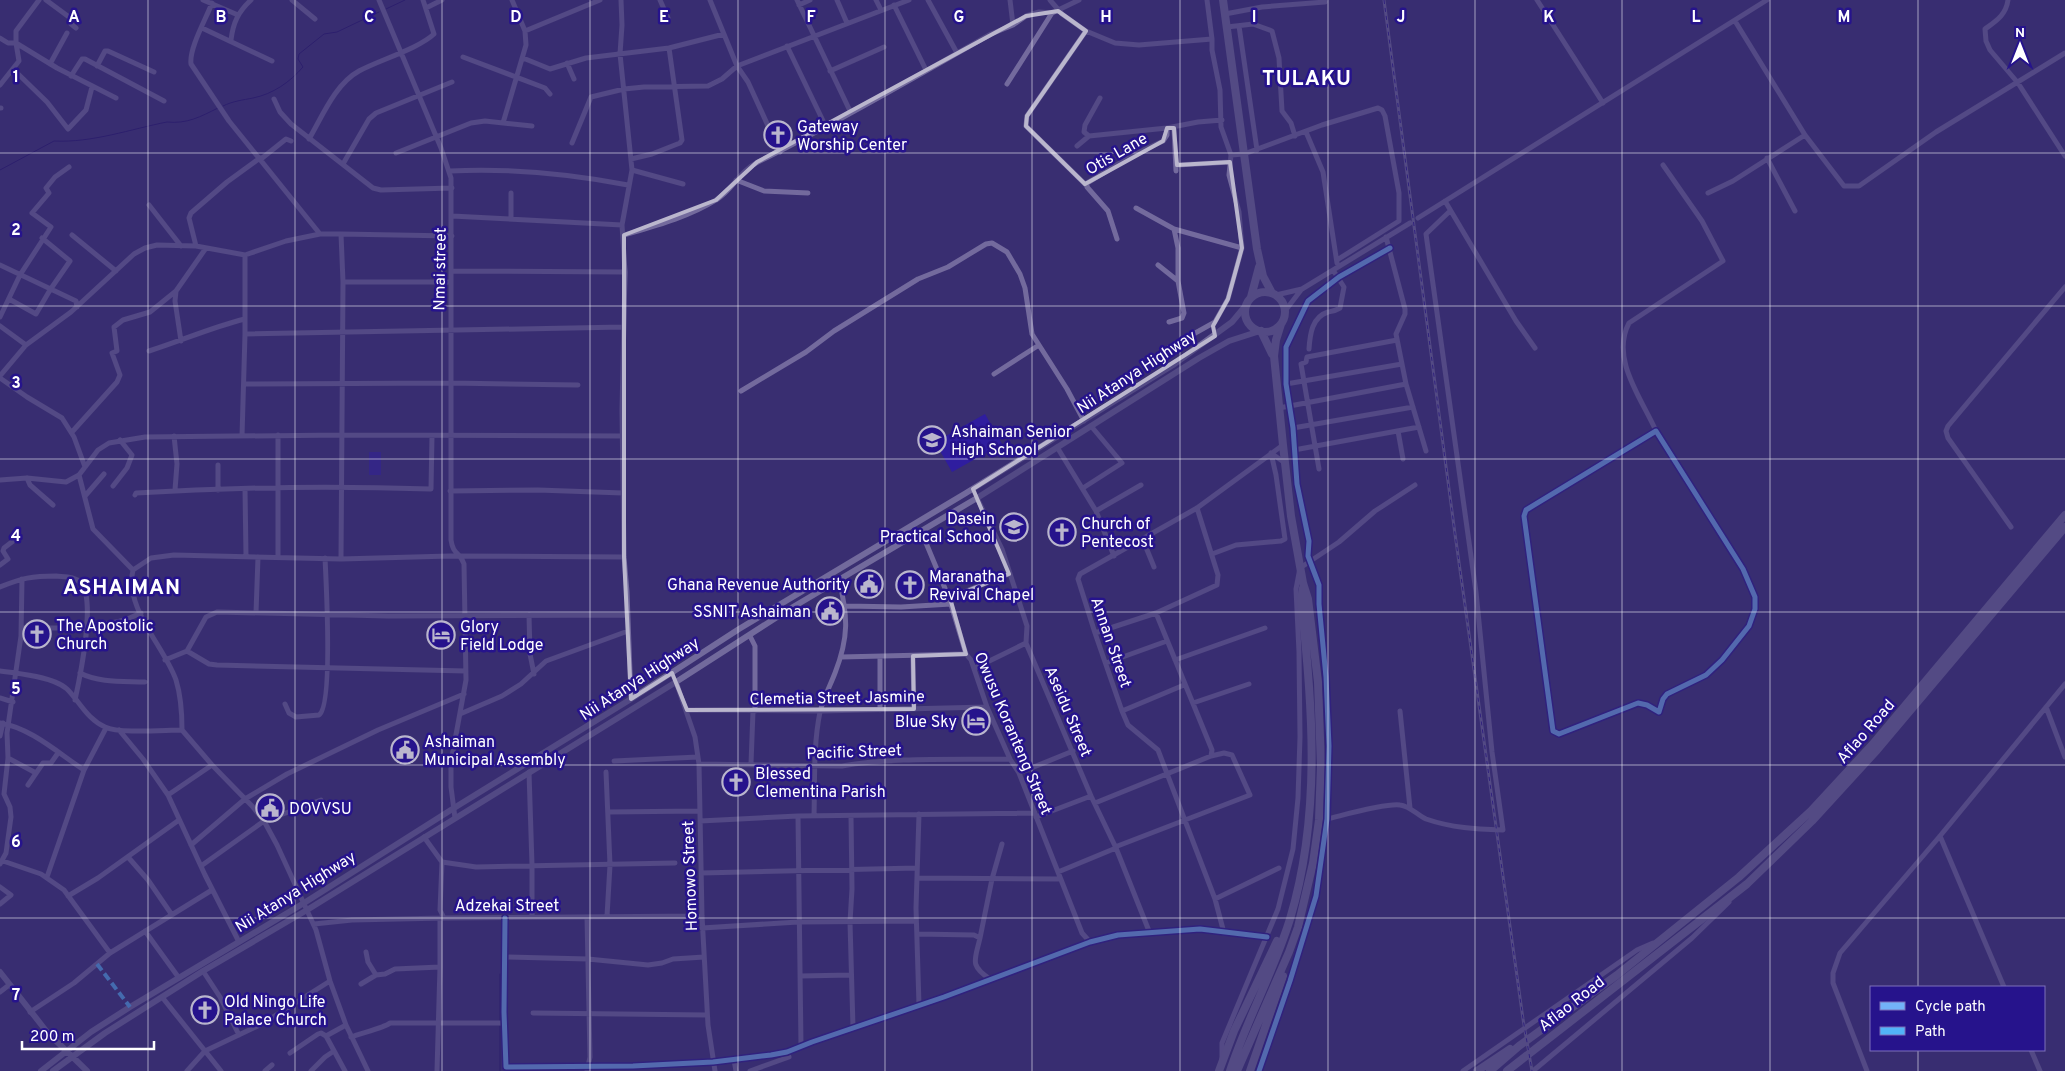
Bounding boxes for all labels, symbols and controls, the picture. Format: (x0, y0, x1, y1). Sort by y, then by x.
text: A (68, 8, 80, 28)
text: B (215, 8, 227, 28)
text: C (364, 8, 374, 28)
text: D (510, 8, 522, 28)
text: E (659, 8, 669, 28)
text: F (806, 8, 816, 28)
text: G (954, 8, 964, 28)
text: H (1100, 8, 1112, 28)
text: I (1252, 8, 1256, 28)
text: J (1397, 8, 1405, 28)
text: K (1543, 8, 1555, 28)
text: L (1691, 8, 1701, 28)
text: M (1838, 8, 1850, 28)
north arrow (1995, 20, 2045, 70)
text: N (2015, 25, 2025, 42)
district label: TULAKU (1262, 66, 1352, 93)
text: 1 (13, 68, 19, 88)
place label: Gateway Worship Center (797, 118, 907, 156)
church icon: Gateway Worship Center (763, 120, 793, 150)
street label: Otis Lane (1082, 129, 1152, 180)
text: 2 (11, 221, 21, 241)
street label: Nmai street (430, 227, 452, 311)
street label: Nii Atanya Highway (1074, 327, 1201, 419)
text: 3 (11, 374, 21, 394)
place label: Ashaiman Senior High School (951, 423, 1072, 461)
school or university icon: Ashaiman Senior High School (917, 425, 947, 455)
place label: Dasein Practical School (880, 510, 995, 548)
school or university icon: Dasein Practical School (999, 512, 1029, 542)
place label: Church of Pentecost (1081, 515, 1154, 553)
church icon: Church of Pentecost (1047, 517, 1077, 547)
text: 4 (11, 527, 21, 547)
place label: Maranatha Revival Chapel (929, 568, 1034, 606)
public building icon: Ghana Revenue Authority (854, 569, 884, 599)
church icon: Maranatha Revival Chapel (895, 570, 925, 600)
district label: ASHAIMAN (63, 575, 181, 602)
place label: Ghana Revenue Authority (667, 576, 850, 596)
street label: Annan Street (1085, 595, 1135, 691)
public building icon: SSNIT Ashaiman (815, 596, 845, 626)
place label: SSNIT Ashaiman (693, 603, 811, 623)
place label: The Apostolic Church (56, 617, 154, 655)
place label: Glory Field Lodge (460, 618, 543, 656)
church icon: The Apostolic Church (22, 619, 52, 649)
hotel icon: Glory Field Lodge (426, 620, 456, 650)
street label: Nii Atanya Highway (577, 634, 704, 726)
street label: Owusu Koranteng Street (969, 649, 1056, 818)
street label: Aseidu Street (1039, 663, 1095, 760)
text: 5 (11, 680, 21, 700)
street label: Clemetia Street Jasmine (749, 687, 925, 711)
street label: Aflao Road (1833, 696, 1900, 769)
hotel icon: Blue Sky (961, 706, 991, 736)
place label: Blue Sky (895, 713, 957, 733)
place label: Ashaiman Municipal Assembly (424, 733, 566, 771)
public building icon: Ashaiman Municipal Assembly (390, 735, 420, 765)
street label: Pacific Street (806, 741, 902, 765)
place label: Blessed Clementina Parish (755, 765, 886, 803)
church icon: Blessed Clementina Parish (721, 767, 751, 797)
public building icon: DOVVSU (255, 793, 285, 823)
place label: DOVVSU (289, 800, 352, 820)
street label: Homowo Street (679, 820, 703, 932)
text: 6 (11, 833, 21, 853)
street label: Nii Atanya Highway (232, 848, 360, 938)
street label: Adzekai Street (455, 897, 559, 917)
street label: Aflao Road (1535, 972, 1609, 1037)
text: 7 (12, 986, 20, 1006)
legend (1870, 986, 2045, 1051)
place label: Old Ningo Life Palace Church (224, 993, 327, 1031)
church icon: Old Ningo Life Palace Church (190, 995, 220, 1025)
text: Cycle path (1915, 998, 1986, 1017)
scale bar (22, 1018, 155, 1050)
text: Path (1915, 1023, 1946, 1042)
text: 200 m (30, 1028, 75, 1047)

